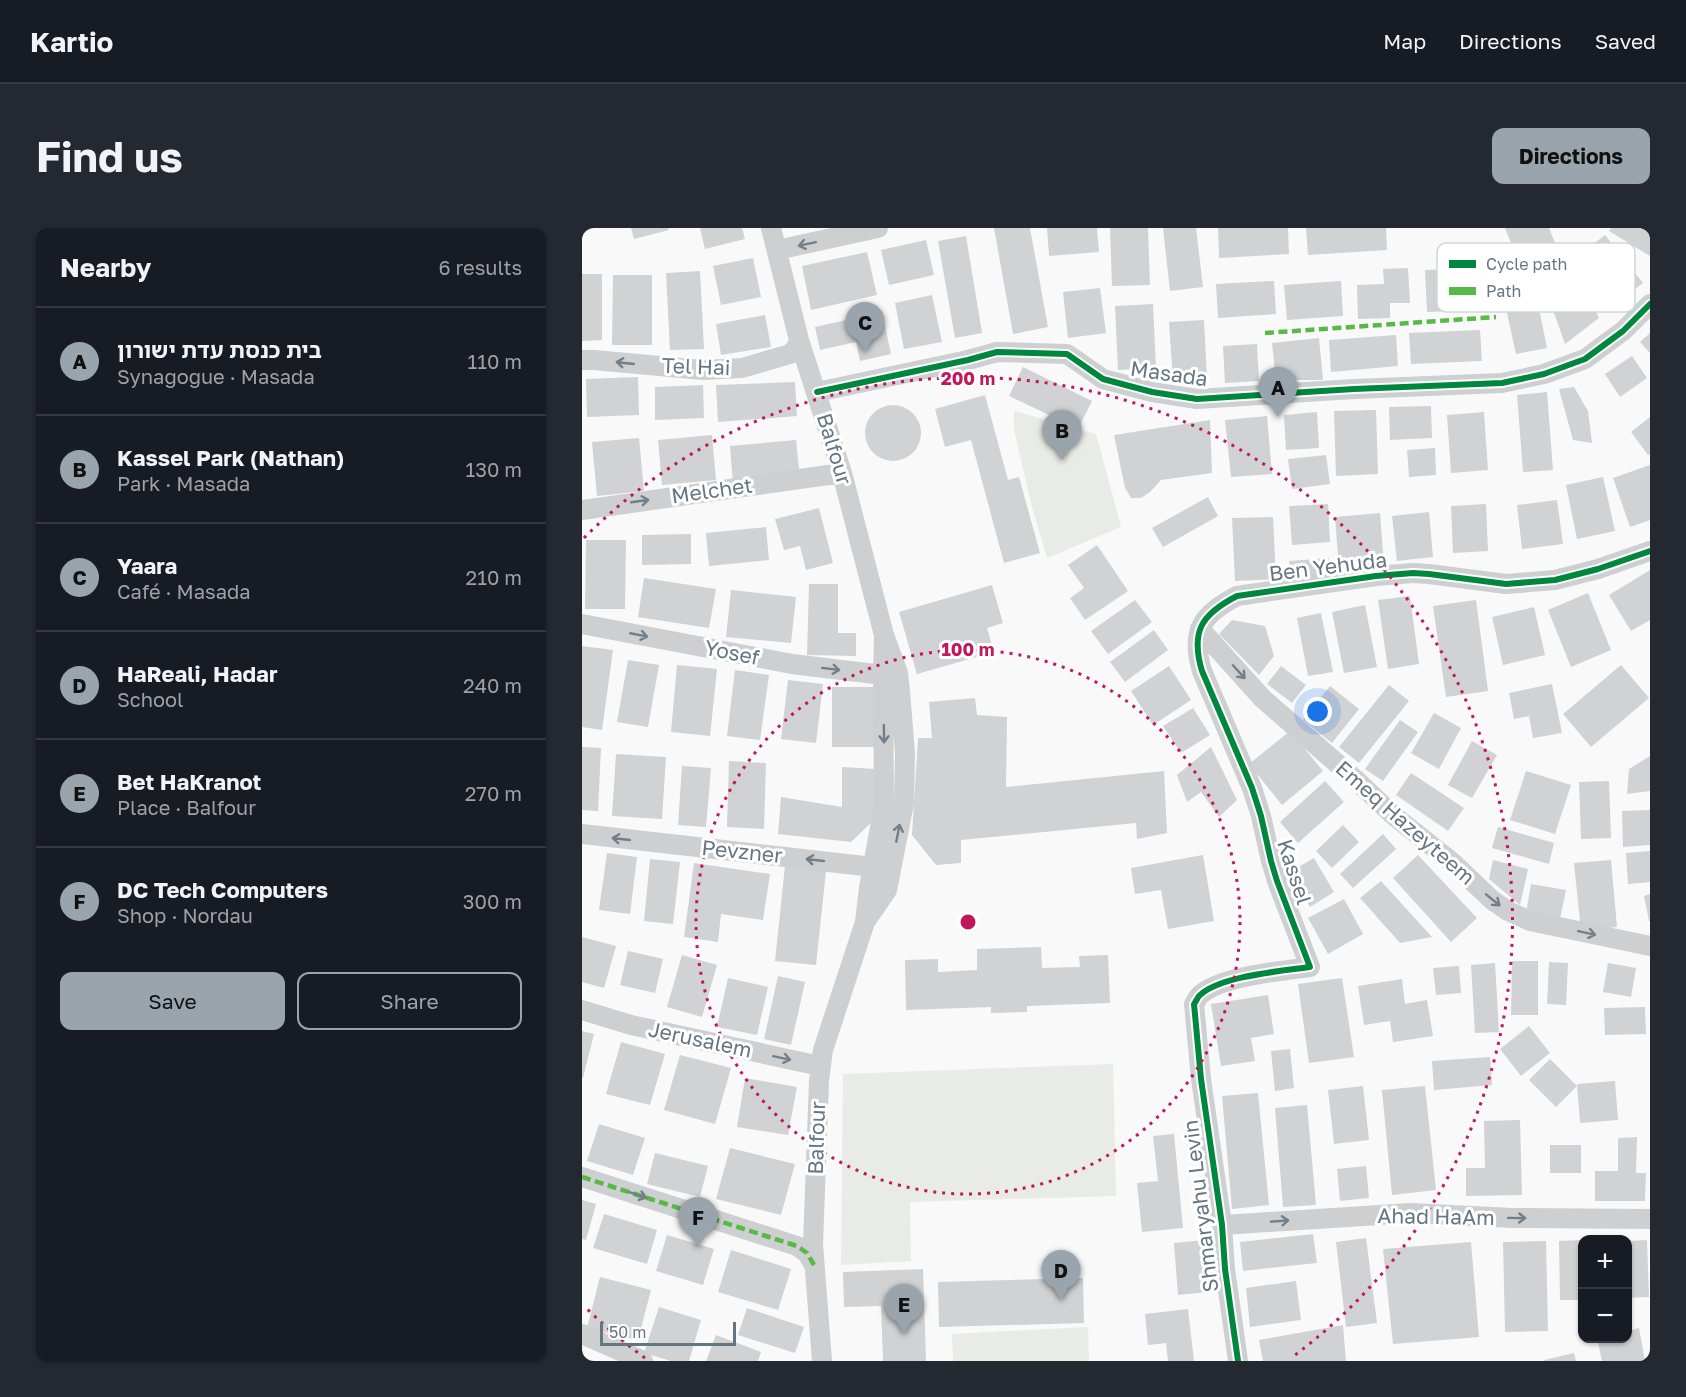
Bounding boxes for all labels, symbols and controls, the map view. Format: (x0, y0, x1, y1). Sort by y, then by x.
text: Kartio (30, 25, 113, 58)
text: Map (1383, 28, 1426, 54)
text: Directions (1459, 28, 1562, 54)
text: Saved (1595, 28, 1656, 54)
button: Directions (1492, 128, 1650, 184)
text: Find us (36, 131, 183, 181)
one-way arrow (798, 239, 817, 250)
legend (1437, 243, 1635, 312)
text: Nearby (60, 252, 151, 283)
text: Cycle path (1486, 254, 1567, 274)
text: 6 results (438, 255, 522, 279)
text: Path (1486, 281, 1521, 301)
pin: C (846, 302, 884, 352)
text: בית כנסת עדת ישורון (117, 336, 322, 363)
text: A (72, 349, 87, 373)
text: 110 m (468, 349, 522, 373)
street label: Tel Hai (661, 352, 731, 380)
street label: Masada (1129, 355, 1209, 391)
one-way arrow (616, 357, 636, 368)
text: Synagogue · Masada (117, 364, 315, 388)
text: 200 m (941, 367, 995, 389)
pin: A (1258, 368, 1298, 417)
street label: Balfour (812, 410, 858, 488)
pin: B (1042, 410, 1082, 460)
text: Kassel Park (Nathan) (117, 444, 344, 471)
text: B (72, 457, 87, 481)
text: 130 m (466, 457, 522, 481)
text: Park · Masada (117, 471, 250, 495)
street label: Melchet (670, 471, 754, 509)
one-way arrow (630, 496, 649, 507)
street label: Ben Yehuda (1267, 546, 1388, 586)
text: Yaara (117, 552, 177, 579)
text: C (72, 565, 87, 589)
text: 210 m (466, 565, 522, 589)
text: Café · Masada (117, 579, 251, 603)
one-way arrow (629, 630, 649, 641)
street label: Yosef (703, 634, 762, 670)
text: 100 m (942, 638, 994, 660)
text: HaReali, Hadar (117, 660, 277, 687)
one-way arrow (821, 664, 841, 675)
one-way arrow (1232, 664, 1246, 679)
text: D (72, 673, 87, 697)
text: 240 m (463, 673, 522, 697)
text: School (117, 687, 183, 711)
your location (1303, 697, 1332, 726)
one-way arrow (878, 723, 890, 743)
street label: Emeq Hazeyteem (1331, 755, 1481, 890)
text: Bet HaKranot (117, 768, 261, 795)
text: E (73, 781, 86, 805)
text: 270 m (465, 781, 522, 805)
text: Place · Balfour (117, 795, 256, 819)
one-way arrow (893, 824, 904, 843)
one-way arrow (612, 833, 631, 844)
street label: Pevzner (700, 834, 784, 868)
street label: Kassel (1272, 836, 1318, 908)
one-way arrow (805, 855, 825, 866)
text: DC Tech Computers (117, 876, 328, 903)
text: F (74, 889, 85, 913)
text: 300 m (463, 889, 522, 913)
one-way arrow (1485, 893, 1501, 906)
text: Shop · Nordau (117, 903, 253, 927)
centre of rings (958, 912, 978, 932)
one-way arrow (1577, 928, 1596, 939)
button: Save (60, 972, 285, 1030)
button: Share (297, 972, 522, 1030)
street label: Jerusalem (646, 1015, 754, 1063)
one-way arrow (772, 1052, 791, 1064)
street label: Balfour (802, 1101, 830, 1175)
street label: Shmaryahu Levin (1177, 1119, 1223, 1294)
one-way arrow (628, 1190, 647, 1201)
pin: F (678, 1198, 718, 1247)
street label: Ahad HaAm (1377, 1202, 1495, 1230)
one-way arrow (1506, 1212, 1526, 1224)
one-way arrow (1270, 1216, 1290, 1227)
map controls (1578, 1235, 1632, 1343)
button: + (1578, 1235, 1632, 1289)
pin: D (1042, 1250, 1080, 1300)
pin: E (884, 1284, 924, 1334)
button: − (1578, 1289, 1632, 1343)
scale bar (600, 1319, 736, 1346)
text: 50 m (609, 1322, 646, 1342)

